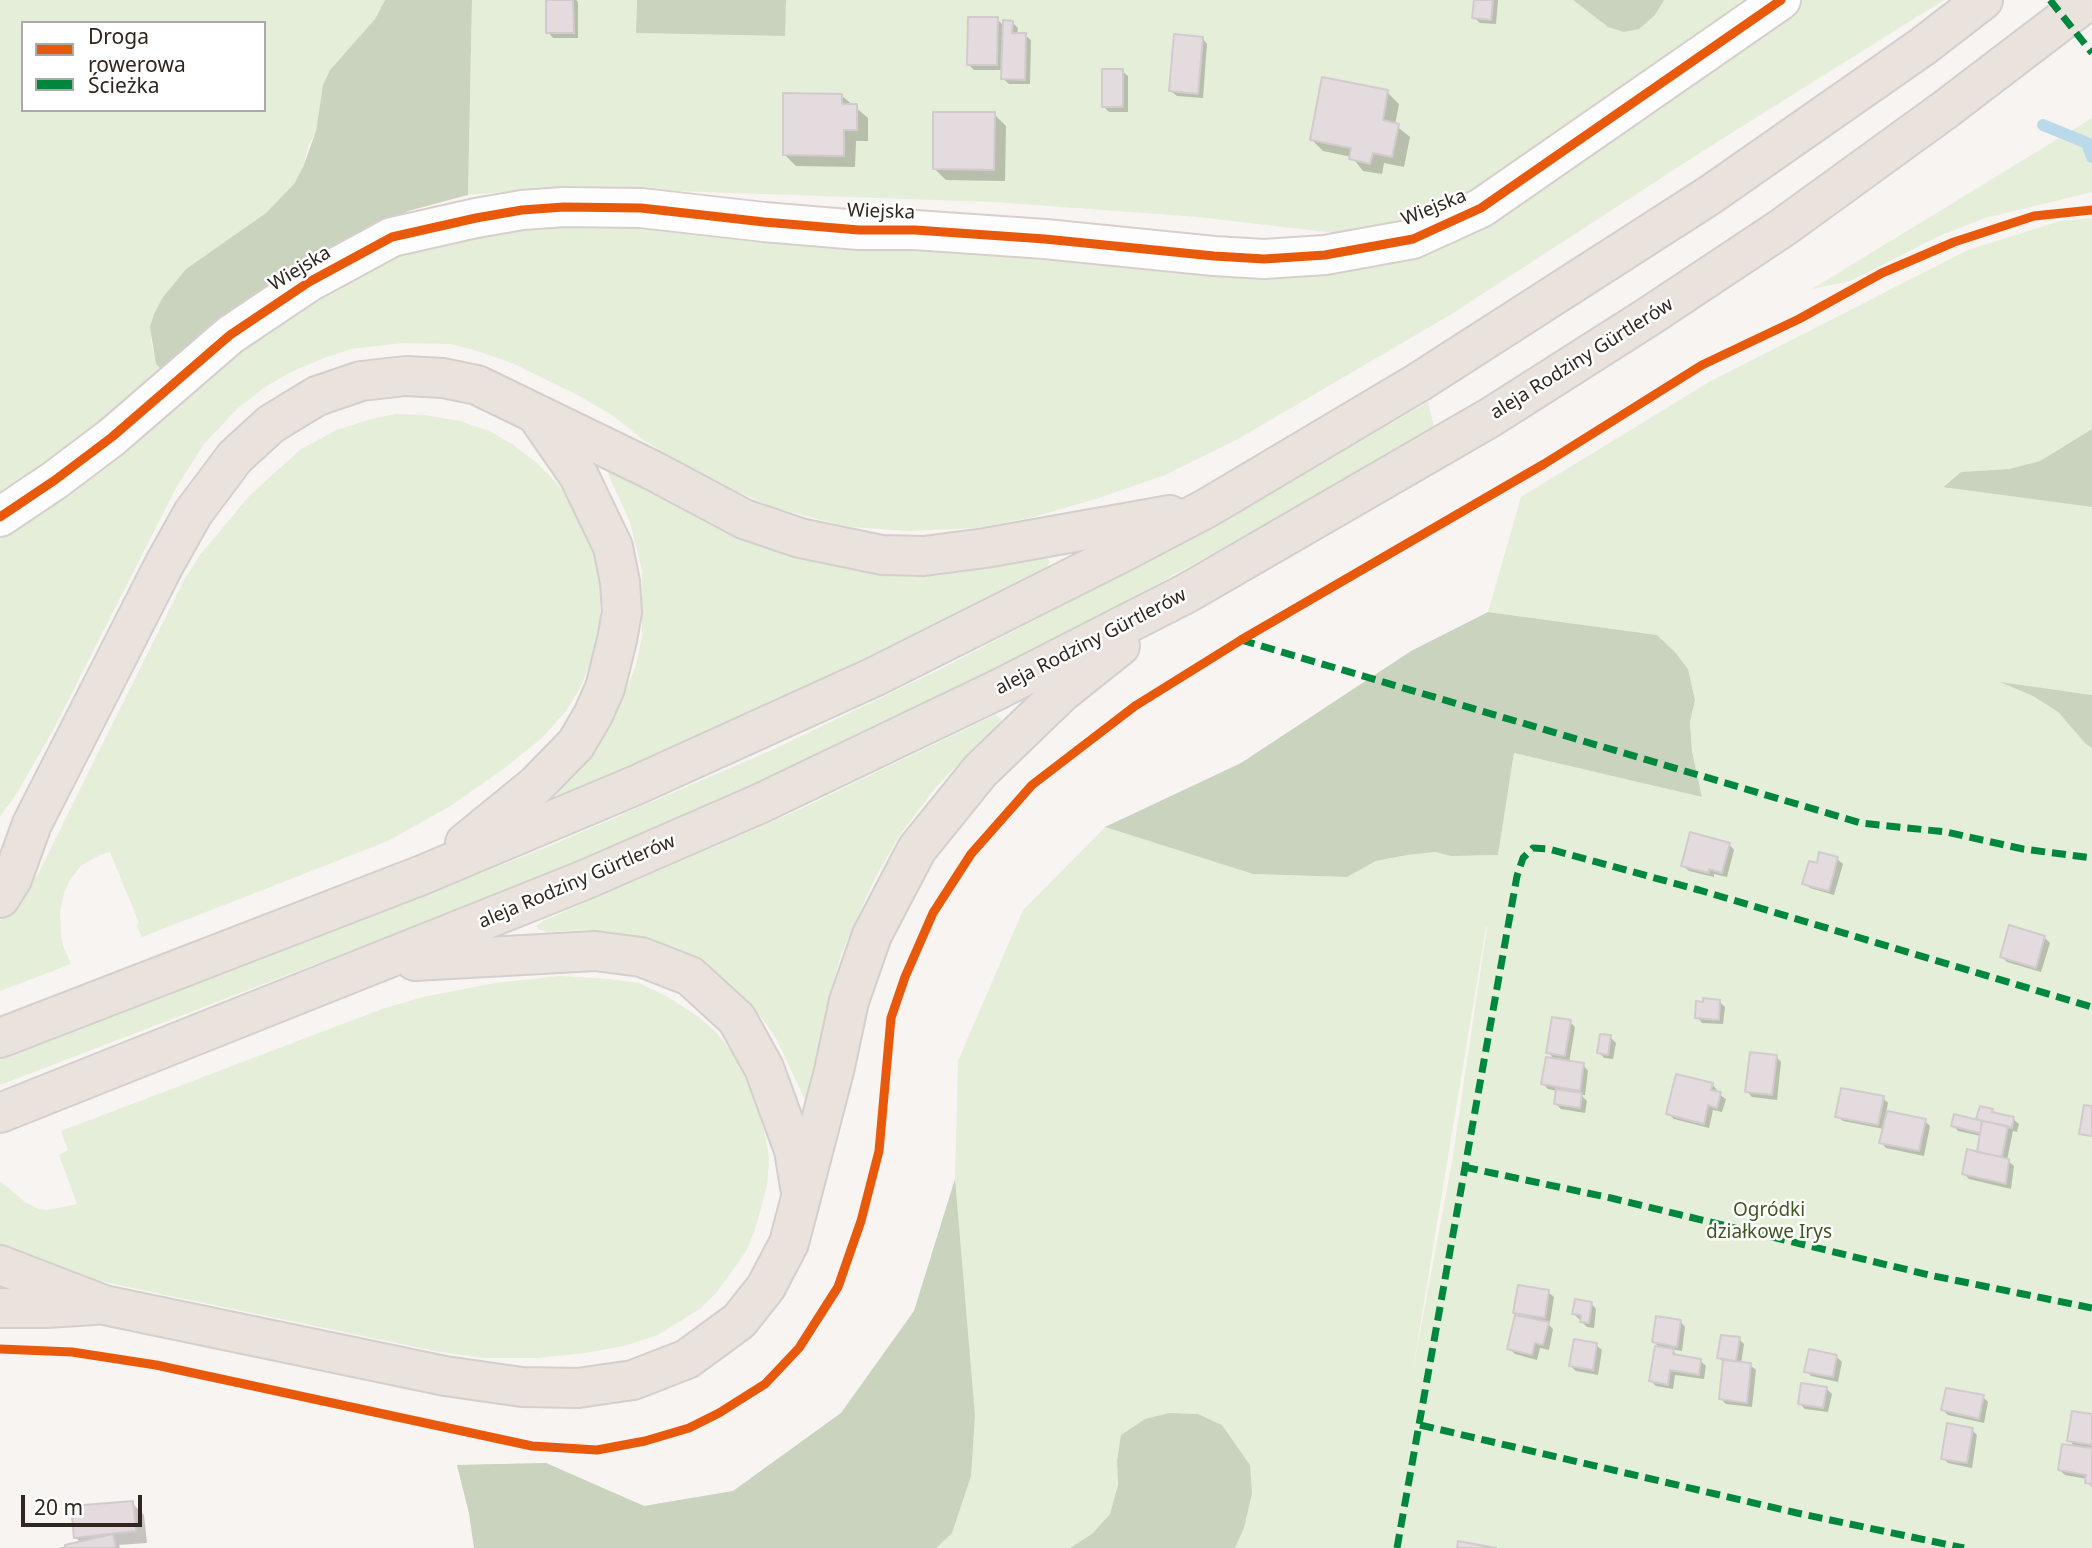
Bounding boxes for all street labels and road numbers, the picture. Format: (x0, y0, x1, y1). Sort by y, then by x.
street label: Wiejska (1398, 185, 1470, 231)
street label: Wiejska (847, 199, 915, 225)
street label: Wiejska (265, 242, 335, 296)
street label: aleja Rodziny Gürtlerów (1486, 293, 1678, 425)
street label: aleja Rodziny Gürtlerów (992, 584, 1190, 700)
street label: aleja Rodziny Gürtlerów (475, 830, 679, 934)

